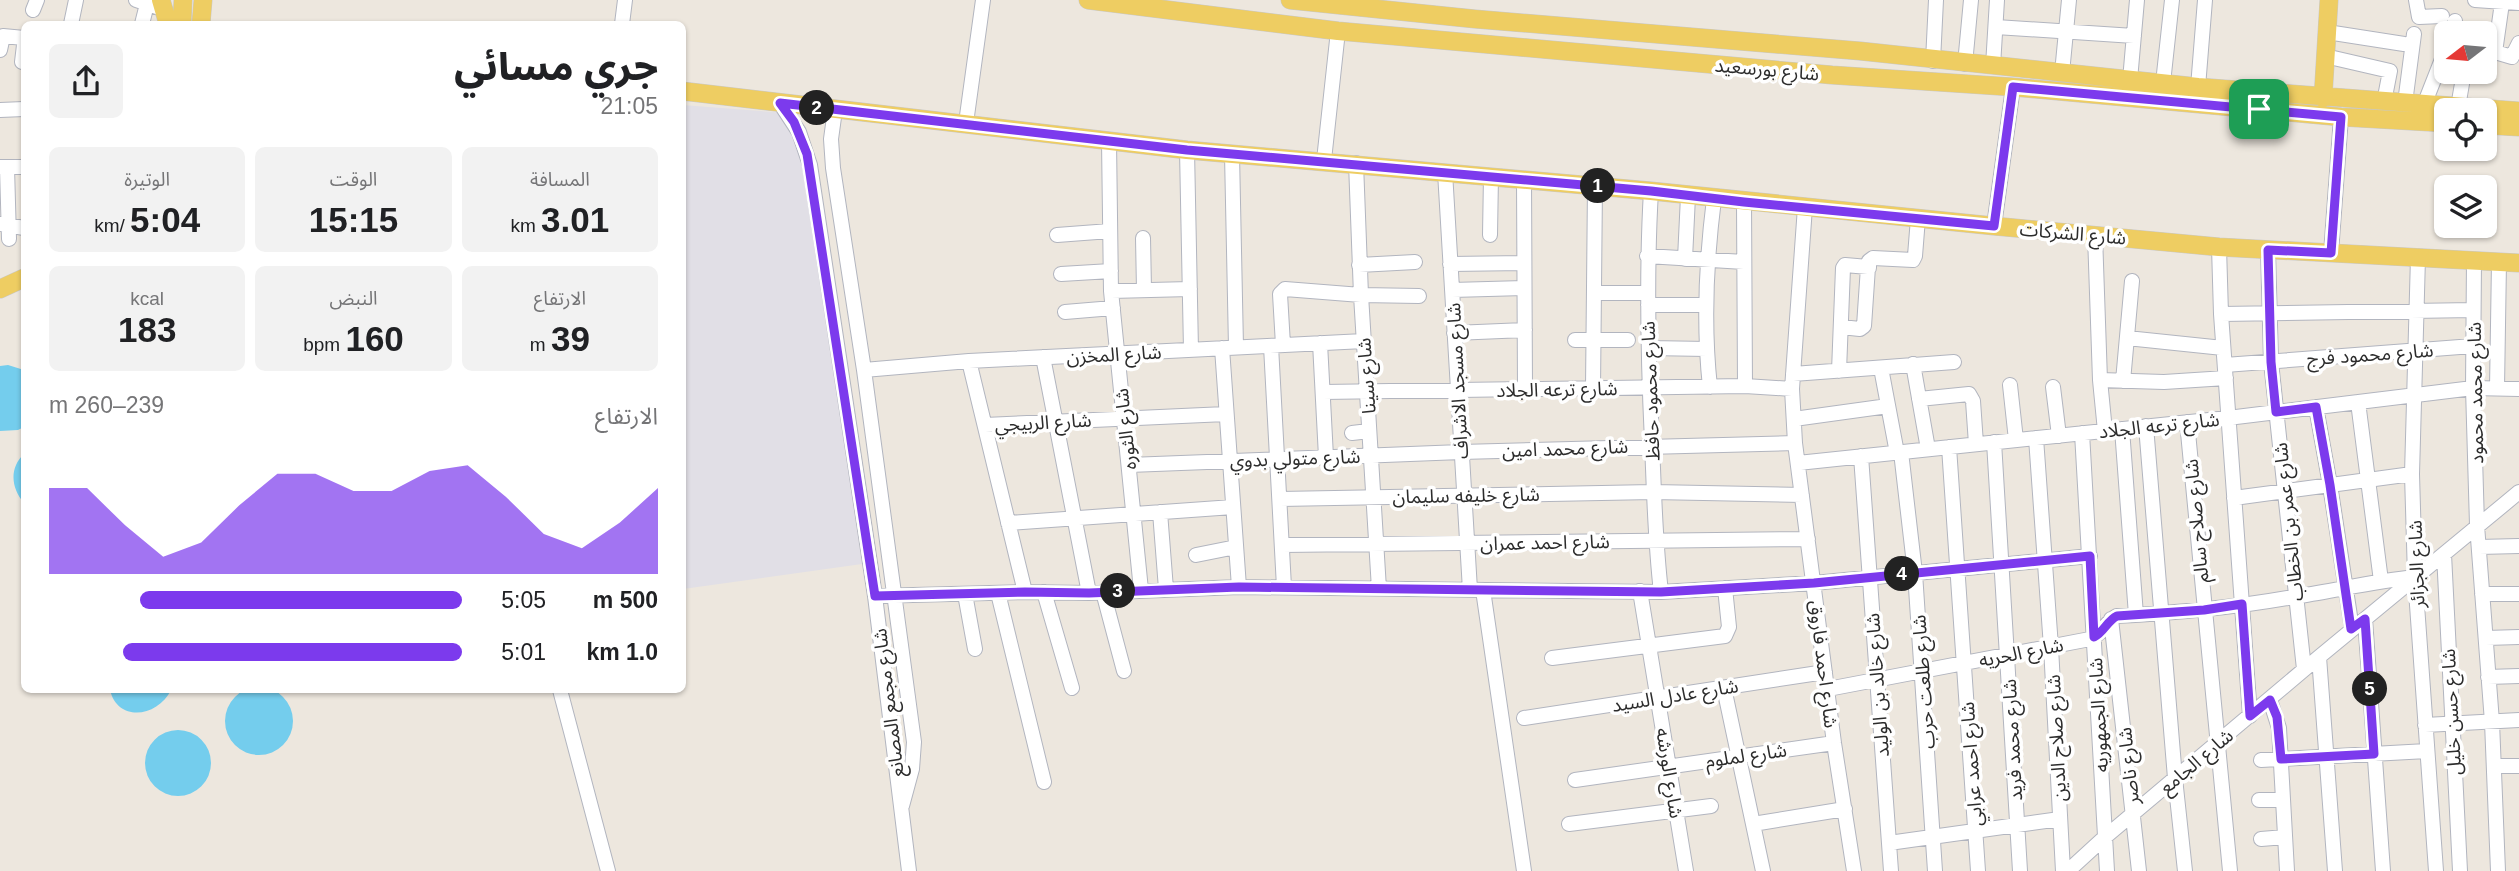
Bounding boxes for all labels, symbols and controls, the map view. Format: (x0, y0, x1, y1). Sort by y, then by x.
north arrow (2434, 21, 2497, 84)
map controls (2434, 21, 2497, 238)
button: share (49, 44, 123, 118)
text: جري مسائي (454, 46, 658, 88)
street label: شارع بورسعيد (1714, 54, 1820, 88)
pin (2229, 79, 2289, 139)
pin: 2 (800, 90, 834, 126)
icon: arrive (2240, 90, 2278, 128)
text: 21:05 (600, 93, 658, 119)
text: 2 (811, 97, 822, 118)
button: locate (2434, 98, 2497, 161)
pin: 1 (1580, 168, 1616, 204)
text: الوتيرة (124, 169, 170, 190)
text: الوقت (330, 169, 377, 190)
text: المسافة (530, 169, 590, 190)
text: 1 (1592, 175, 1603, 196)
button: layers (2434, 175, 2497, 238)
text: 5:04 (130, 200, 200, 239)
text: 15:15 (309, 200, 398, 239)
text: 3.01 (541, 200, 609, 239)
text: /km (94, 215, 130, 236)
text: km (510, 215, 541, 236)
street label: شارع الشركات (2019, 218, 2127, 252)
text: kcal (130, 288, 164, 309)
text: النبض (329, 288, 378, 309)
text: الارتفاع (534, 288, 586, 309)
street label: شارع مسجد الاشراف (1443, 302, 1475, 460)
text: 183 (118, 310, 176, 349)
text: 160 (345, 319, 404, 358)
text: 39 (551, 319, 590, 358)
street label: شارع محمود حافظ (1638, 321, 1666, 461)
street label: شارع محمد محمود (2464, 322, 2490, 464)
text: bpm (303, 334, 345, 355)
text: m (530, 334, 551, 355)
street label: شارع سينا (1353, 337, 1383, 415)
street label: شارع محمود فرج (2306, 340, 2434, 372)
street label: شارع المخزن (1066, 342, 1162, 370)
street label: شارع ترعه الجلاد (1496, 378, 1618, 404)
street label: شارع الثوره (1111, 387, 1143, 471)
text: 239–260 m (49, 392, 164, 418)
text: الارتفاع (595, 403, 658, 429)
street label: شارع الربيجي (994, 409, 1092, 440)
street label: شارع ترعه الجلاد (2098, 409, 2221, 445)
street label: شارع محمد امين (1502, 436, 1629, 464)
street label: شارع عمر بن الخطاب (2270, 441, 2310, 602)
street label: شارع متولي بدوي (1229, 446, 1361, 476)
street label: شارع صلاح سالم (2181, 458, 2216, 584)
street label: شارع خليفه سليمان (1392, 484, 1540, 510)
street label: شارع الجزائر (2404, 519, 2432, 609)
street label: شارع احمد عمران (1480, 531, 1610, 557)
pin: 4 (1884, 556, 1920, 592)
text: 4 (1896, 563, 1907, 584)
pin: 3 (1100, 574, 1136, 608)
text: 3 (1112, 580, 1123, 601)
text: 5:05 (501, 587, 546, 613)
text: 500 m (593, 587, 658, 613)
street label: شارع احمد فاروق (1802, 599, 1842, 730)
street label: شارع خالد بن الوليد (1862, 612, 1896, 758)
street label: شارع طلعت حرب (1908, 614, 1942, 750)
street label: شارع مجمع المصانع (869, 627, 912, 779)
street label: شارع الحريه (1977, 634, 2066, 674)
text: 5:01 (501, 639, 546, 665)
text: 1.0 km (586, 639, 658, 665)
street label: شارع حسن خليل (2438, 648, 2468, 776)
street label: شارع الجمهوريه (2085, 657, 2115, 773)
pin: 5 (2352, 672, 2388, 706)
street label: شارع صلاح الدين (2043, 674, 2073, 802)
street label: شارع عادل السيد (1610, 675, 1740, 719)
street label: شارع محمد فريد (1999, 678, 2029, 801)
text: 5 (2364, 678, 2375, 699)
street label: شارع احمد عرابي (1957, 701, 1991, 827)
street label: شارع الجامع (2155, 725, 2240, 801)
street label: شارع الورشه (1649, 726, 1687, 820)
street label: شارع ناصر (2114, 726, 2146, 807)
street label: شارع لملوم (1704, 739, 1789, 776)

